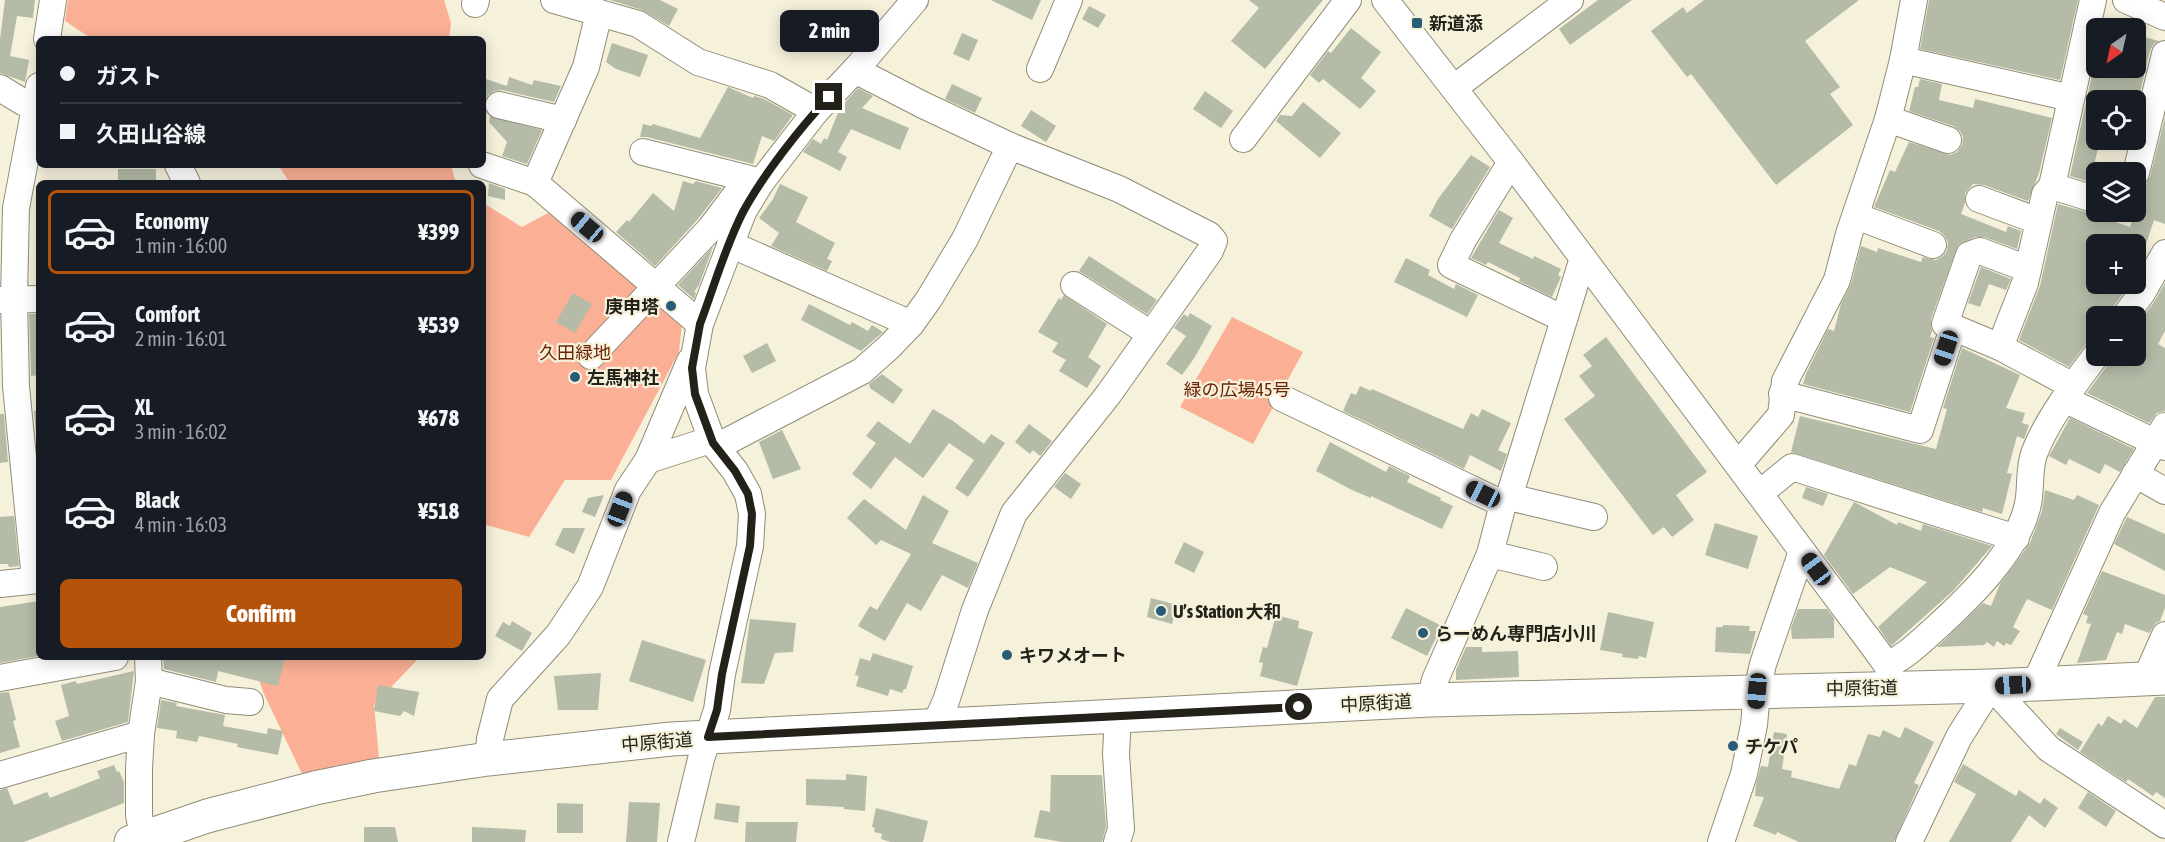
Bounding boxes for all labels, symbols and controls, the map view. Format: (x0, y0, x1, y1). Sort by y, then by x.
callout: 2 min (780, 10, 878, 52)
place label: 新道添 (1429, 13, 1483, 34)
marker: 新道添 (1410, 16, 1424, 30)
north arrow (2086, 18, 2146, 78)
map controls (2086, 18, 2146, 366)
text: 2 min (809, 19, 850, 42)
text: ガスト (96, 63, 162, 89)
route end (815, 83, 842, 110)
button: locate (2086, 90, 2146, 150)
text: 久田山谷線 (96, 121, 206, 147)
button: layers (2086, 162, 2146, 222)
icon: car (63, 205, 117, 259)
text: Economy (135, 208, 209, 234)
car (567, 209, 607, 245)
text: ¥399 (418, 219, 459, 245)
text: 1 min · 16:00 (135, 234, 227, 257)
button: + (2086, 234, 2146, 294)
place label: 庚申塔 (605, 296, 659, 317)
icon: car (63, 298, 117, 352)
marker: 庚申塔 (664, 299, 678, 313)
text: Comfort (135, 301, 200, 327)
button: − (2086, 306, 2146, 366)
text: ¥539 (418, 312, 459, 338)
text: 2 min · 16:01 (135, 327, 227, 350)
car (1932, 328, 1960, 368)
park label: 久田緑地 (539, 342, 611, 363)
place label: 左馬神社 (587, 367, 659, 388)
marker: 左馬神社 (568, 370, 582, 384)
park label: 緑の広場45号 (1184, 379, 1290, 400)
icon: car (63, 391, 117, 445)
text: XL (135, 394, 153, 420)
text: ¥678 (418, 405, 459, 431)
text: 3 min · 16:02 (135, 420, 227, 443)
car (1463, 478, 1503, 510)
icon: car (63, 484, 117, 538)
text: Black (135, 487, 179, 513)
car (605, 489, 635, 529)
text: ¥518 (418, 498, 459, 524)
text: 4 min · 16:03 (135, 513, 227, 536)
car (1798, 549, 1834, 589)
button: Confirm (60, 579, 462, 648)
place label: U’s Station 大和 (1173, 601, 1282, 622)
marker: U’s Station 大和 (1154, 604, 1168, 618)
place label: らーめん専門店小川 (1435, 623, 1597, 644)
marker: らーめん専門店小川 (1416, 626, 1430, 640)
place label: キワメオート (1019, 645, 1127, 666)
marker: キワメオート (1000, 648, 1014, 662)
car (1746, 672, 1768, 710)
car (1995, 675, 2031, 695)
street label: 中原街道 (1826, 677, 1898, 699)
street label: 中原街道 (1339, 691, 1413, 715)
route start (1285, 693, 1312, 720)
street label: 中原街道 (620, 728, 694, 756)
place label: チケパ (1745, 736, 1798, 757)
marker: チケパ (1726, 739, 1740, 753)

